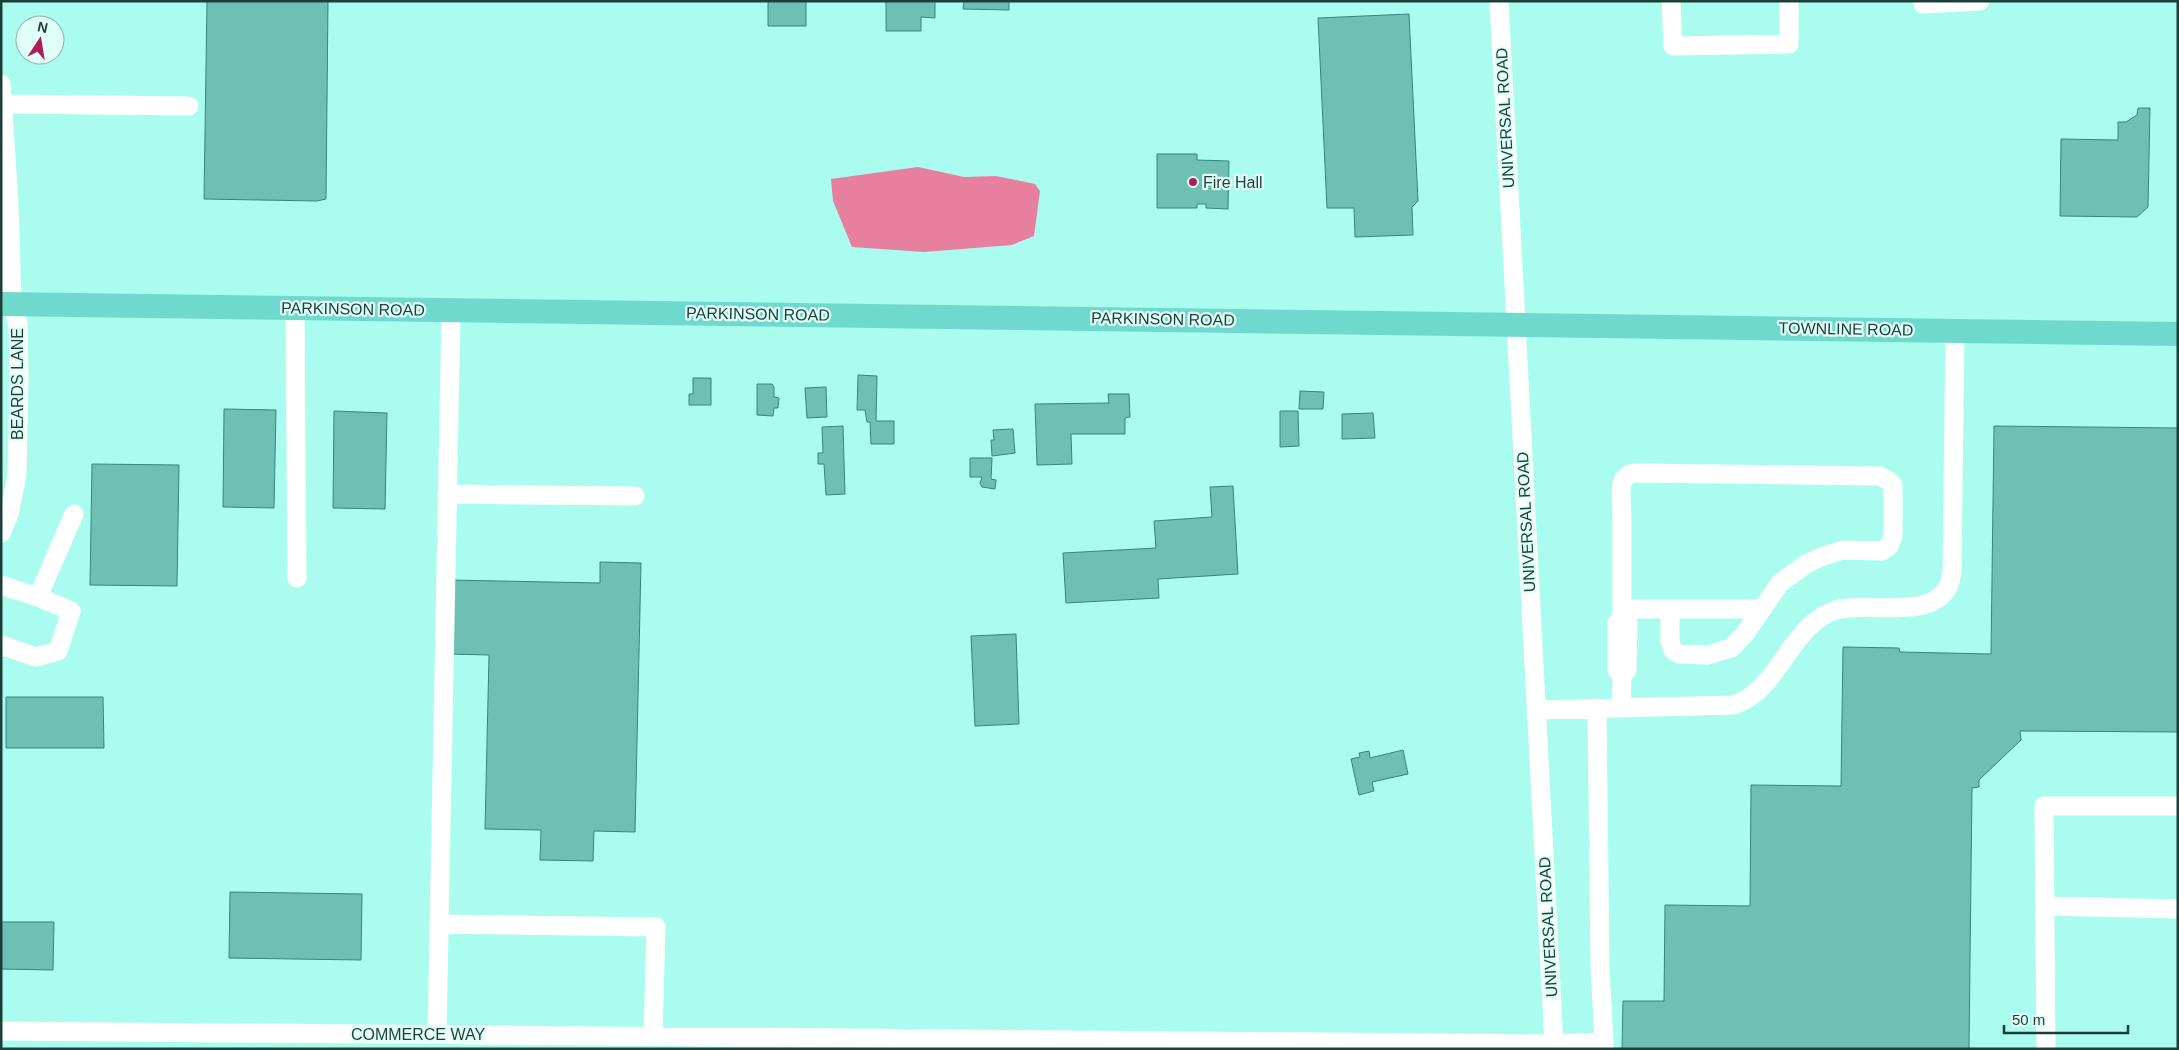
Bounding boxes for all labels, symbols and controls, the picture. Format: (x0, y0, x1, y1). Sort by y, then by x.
north arrow (15, 15, 65, 65)
text: N (36, 18, 49, 36)
street label: UNIVERSAL ROAD (1493, 47, 1517, 189)
place label: Fire Hall (1203, 174, 1263, 191)
marker: Fire Hall (1187, 176, 1199, 188)
street label: PARKINSON ROAD (281, 299, 425, 319)
street label: PARKINSON ROAD (686, 304, 830, 324)
street label: PARKINSON ROAD (1091, 309, 1235, 329)
street label: TOWNLINE ROAD (1778, 319, 1914, 339)
street label: BEARDS LANE (9, 328, 26, 440)
street label: UNIVERSAL ROAD (1514, 451, 1538, 593)
street label: UNIVERSAL ROAD (1536, 856, 1560, 998)
scale bar (2004, 1002, 2128, 1034)
text: 50 m (2012, 1011, 2045, 1028)
street label: COMMERCE WAY (351, 1026, 485, 1043)

